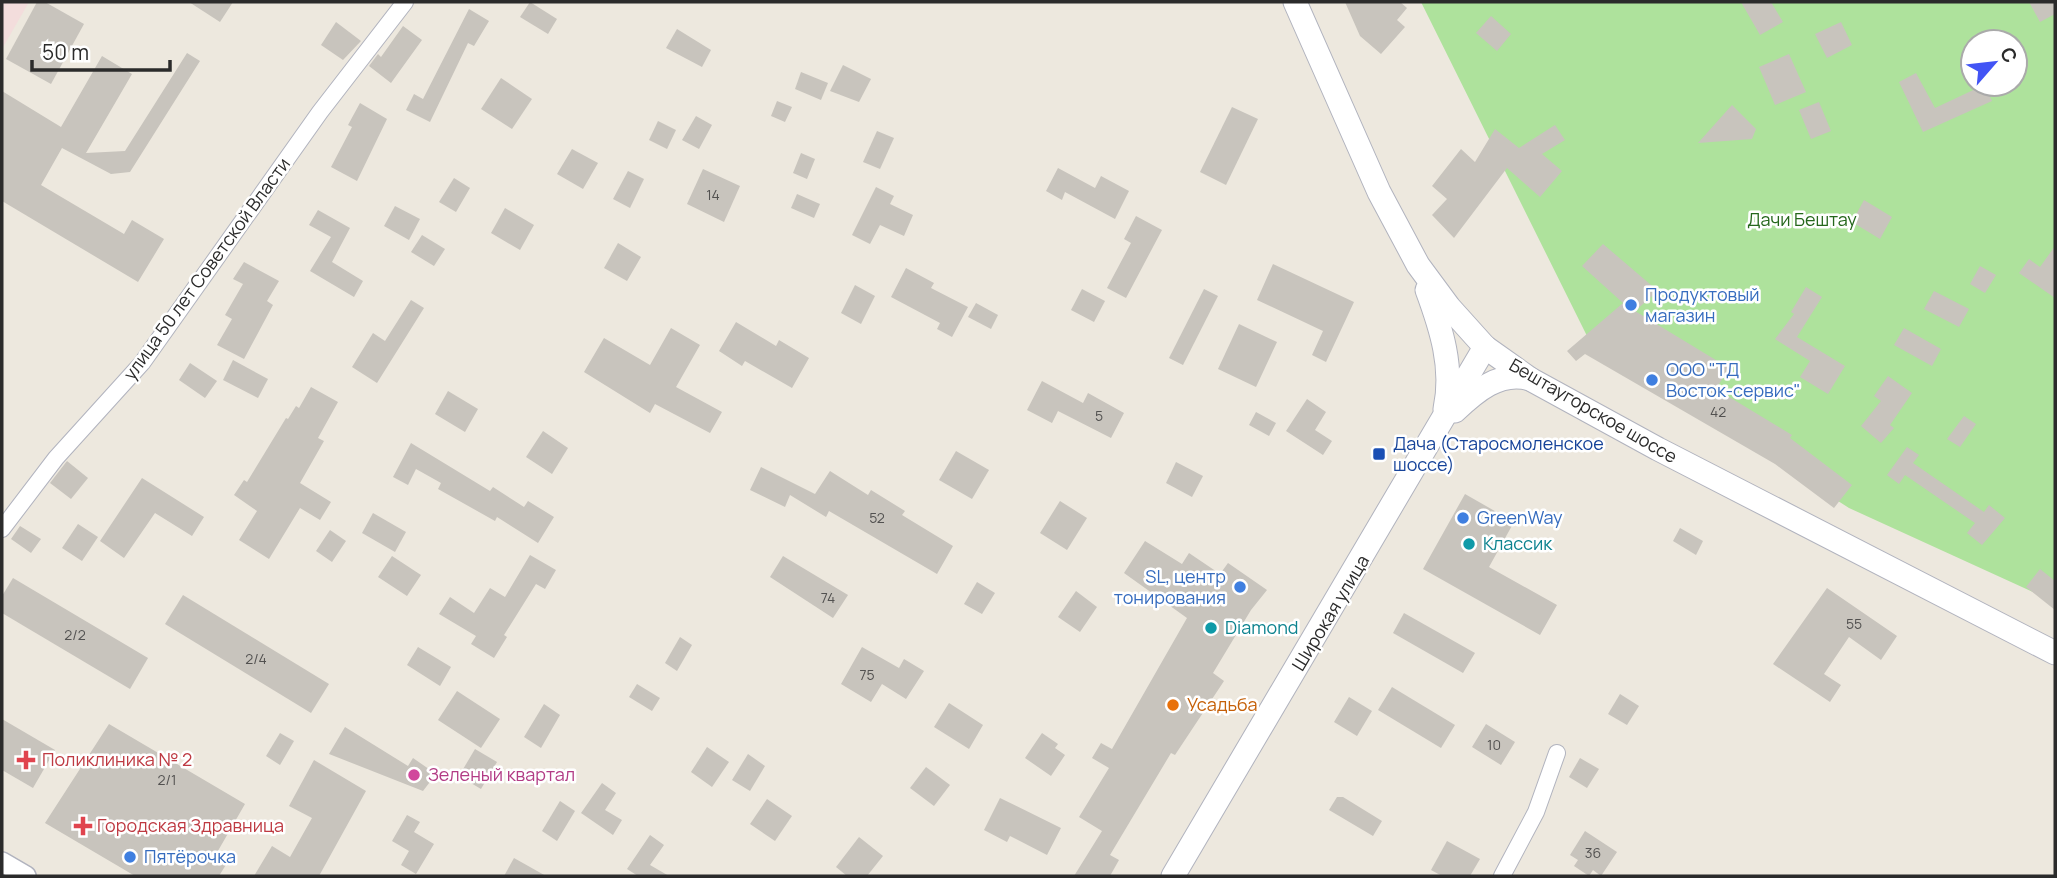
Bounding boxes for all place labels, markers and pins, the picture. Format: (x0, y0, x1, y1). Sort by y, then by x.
place label: Продуктовый магазин (1645, 282, 1759, 327)
marker: Продуктовый магазин (1623, 297, 1639, 313)
place label: ООО "ТД Восток-сервис" (1666, 357, 1801, 402)
marker: ООО "ТД Восток-сервис" (1644, 372, 1660, 388)
place label: Дача (Старосмоленское шоссе) (1393, 431, 1604, 476)
marker: Дача (Старосмоленское шоссе) (1371, 446, 1387, 462)
place label: GreenWay (1477, 505, 1563, 529)
marker: GreenWay (1455, 510, 1471, 526)
place label: Классик (1483, 531, 1553, 555)
marker: Классик (1461, 536, 1477, 552)
place label: SL, центр тонирования (1114, 564, 1226, 609)
marker: SL, центр тонирования (1232, 579, 1248, 595)
place label: Diamond (1225, 615, 1298, 639)
marker: Diamond (1203, 620, 1219, 636)
place label: Усадьба (1187, 692, 1258, 716)
marker: Усадьба (1165, 697, 1181, 713)
place label: Поликлиника № 2 (42, 747, 192, 771)
marker: Поликлиника № 2 (16, 750, 36, 770)
place label: Зеленый квартал (428, 762, 575, 786)
marker: Зеленый квартал (406, 767, 422, 783)
place label: Городская Здравница (97, 813, 284, 837)
marker: Городская Здравница (75, 818, 91, 834)
place label: Пятёрочка (144, 844, 236, 868)
marker: Пятёрочка (122, 849, 138, 865)

